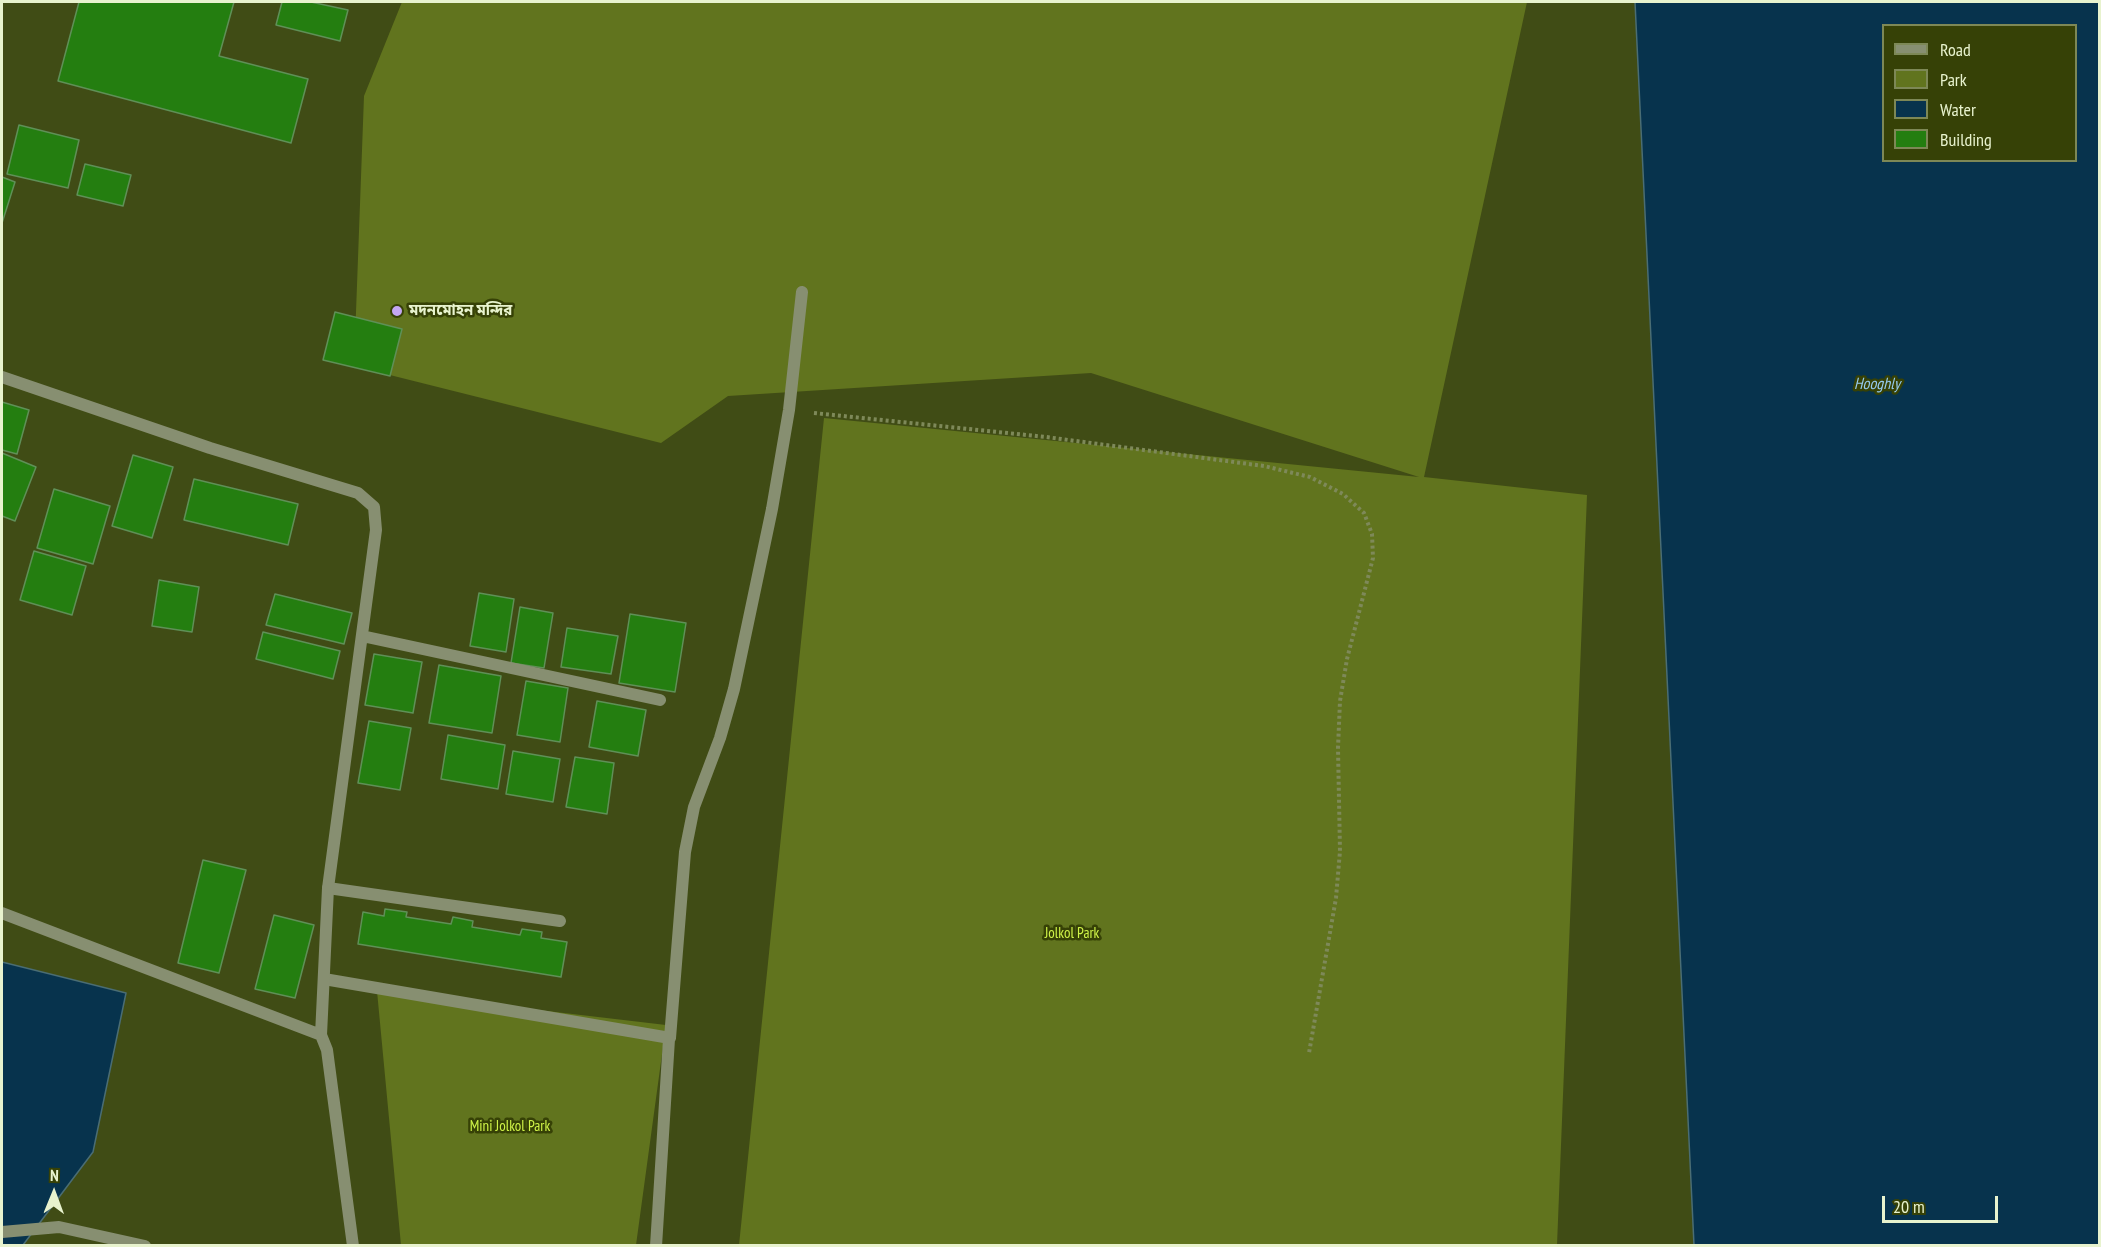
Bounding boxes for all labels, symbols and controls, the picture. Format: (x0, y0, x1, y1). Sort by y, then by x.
legend (1882, 24, 2077, 162)
text: Road (1940, 38, 1971, 61)
text: Park (1940, 68, 1967, 91)
text: Water (1940, 98, 1976, 121)
text: Building (1940, 128, 1992, 151)
place label: মদনমোহন মন্দির (409, 302, 512, 320)
marker: মদনমোহন মন্দির (390, 304, 404, 318)
water label: Hooghly (1854, 374, 1900, 394)
park label: Jolkol Park (1045, 925, 1099, 943)
park label: Mini Jolkol Park (470, 1118, 550, 1136)
north arrow (24, 1163, 84, 1223)
text: N (50, 1165, 59, 1185)
scale bar (1885, 1184, 2000, 1222)
text: 20 m (1893, 1195, 1925, 1218)

